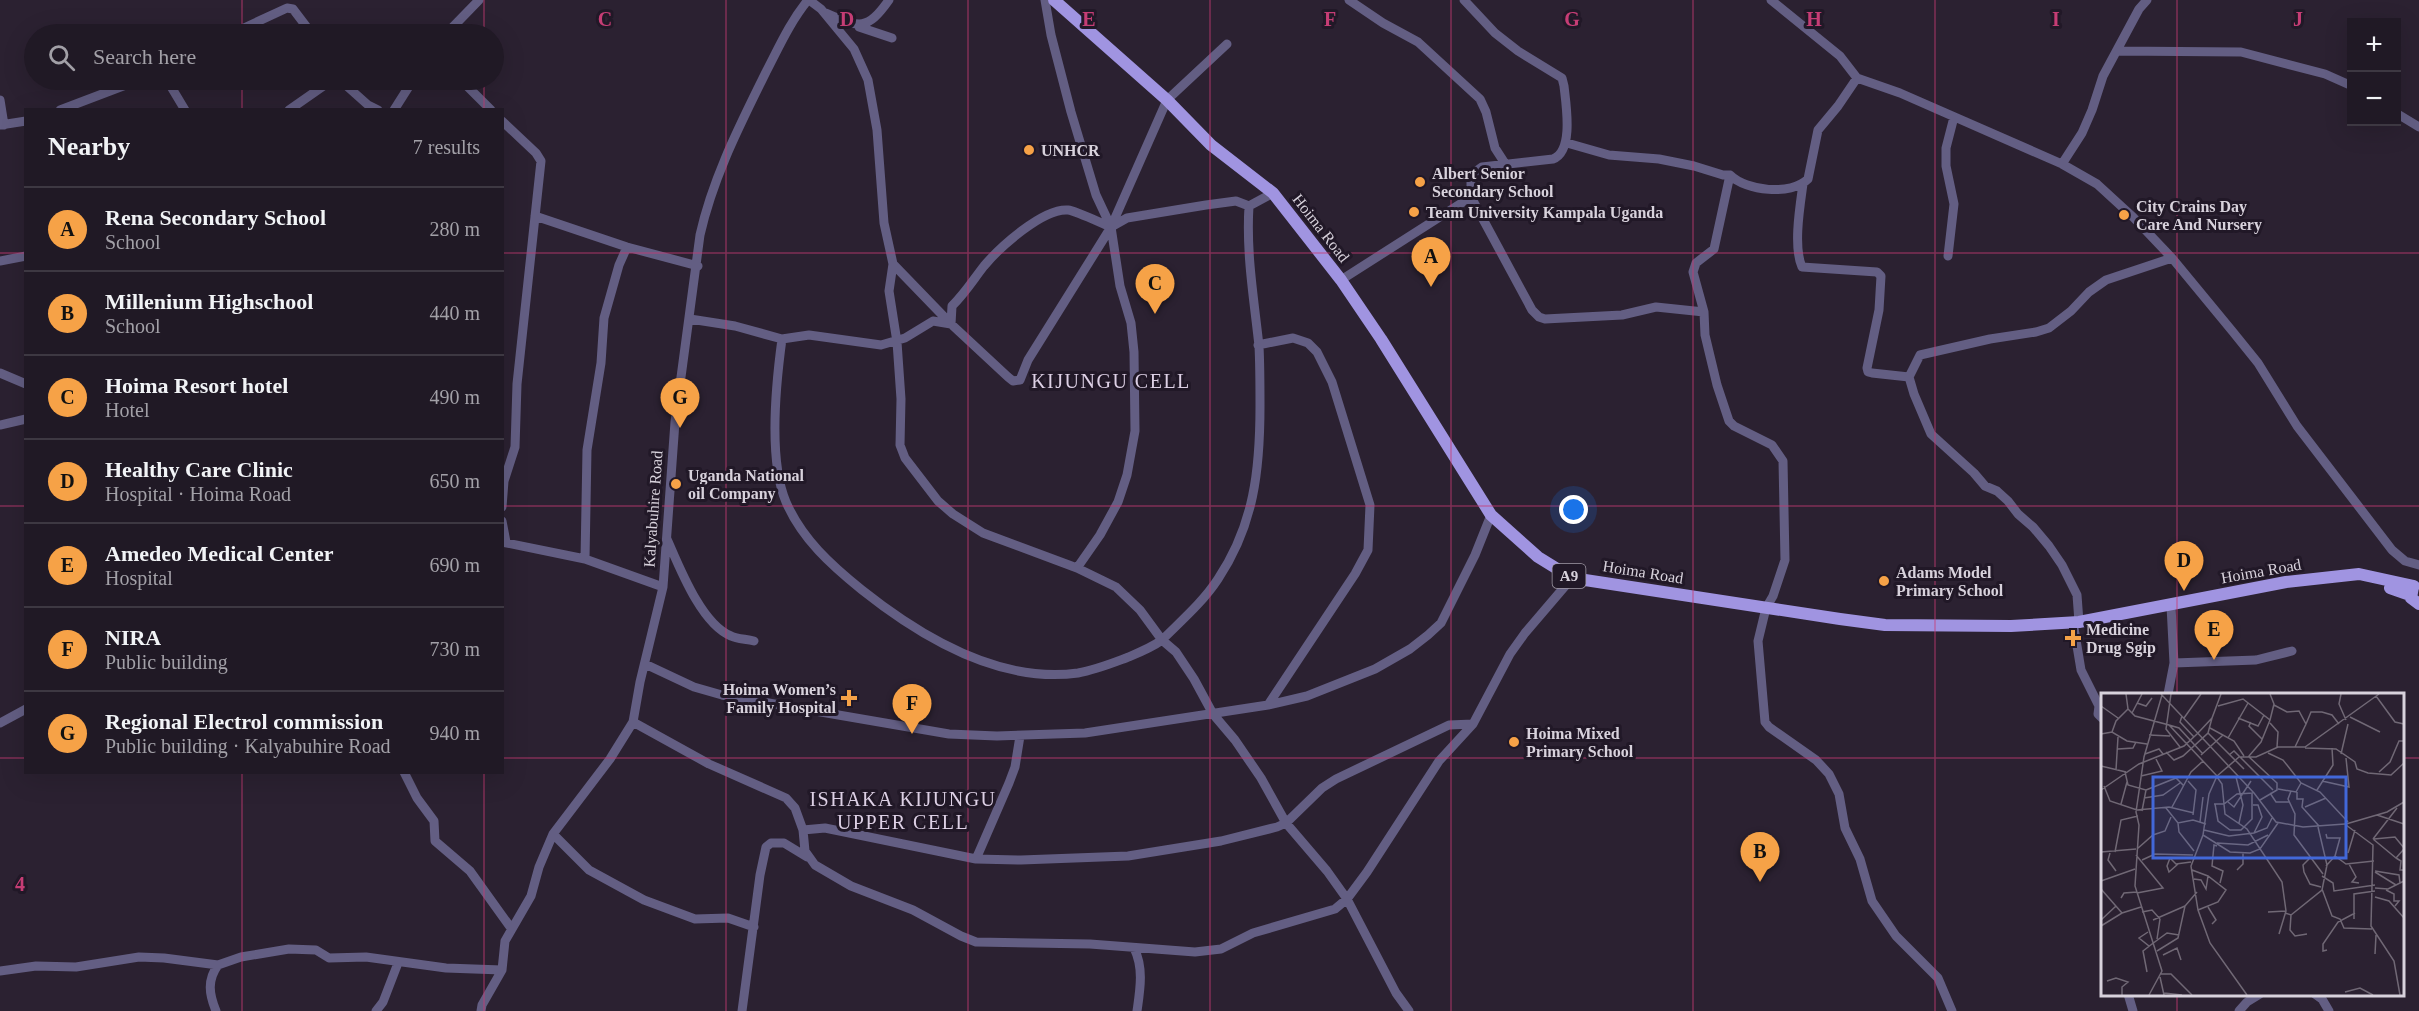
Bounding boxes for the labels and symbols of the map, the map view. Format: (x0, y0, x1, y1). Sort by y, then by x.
text: C (598, 8, 612, 30)
text: D (840, 8, 854, 30)
text: E (1082, 8, 1096, 30)
text: F (1324, 8, 1336, 30)
text: G (1564, 8, 1580, 30)
text: H (1806, 8, 1822, 30)
text: I (2052, 8, 2060, 30)
text: J (2293, 8, 2303, 30)
place label: UNHCR (1041, 142, 1100, 159)
marker: UNHCR (1022, 143, 1036, 157)
place label: Albert Senior Secondary School (1432, 165, 1554, 201)
marker: Albert Senior Secondary School (1413, 175, 1427, 189)
street label: Hoima Road (1289, 191, 1353, 265)
place label: City Crains Day Care And Nursery (2136, 198, 2262, 234)
place label: Team University Kampala Uganda (1426, 204, 1663, 222)
marker: Team University Kampala Uganda (1407, 205, 1421, 219)
marker: City Crains Day Care And Nursery (2117, 208, 2131, 222)
pin: A (1412, 238, 1450, 287)
pin: C (1136, 264, 1174, 314)
district label: KIJUNGU CELL (1031, 370, 1191, 392)
pin: G (660, 378, 700, 428)
street label: Kalyabuhire Road (640, 450, 667, 568)
place label: Uganda National oil Company (688, 467, 805, 503)
marker: Uganda National oil Company (669, 477, 683, 491)
your location (1559, 495, 1588, 524)
pin: D (2164, 542, 2204, 591)
street label: Hoima Road (2219, 556, 2303, 586)
street label: Hoima Road (1602, 557, 1684, 587)
road number: A9 (1552, 564, 1586, 588)
place label: Adams Model Primary School (1896, 564, 2004, 600)
marker: Adams Model Primary School (1877, 574, 1891, 588)
pin: E (2194, 610, 2234, 660)
place label: Medicine Drug Sgip (2086, 621, 2156, 657)
marker: Medicine Drug Sgip (2064, 629, 2082, 647)
place label: Hoima Women’s Family Hospital (723, 681, 837, 717)
pin: F (892, 684, 932, 734)
marker: Hoima Women’s Family Hospital (840, 689, 858, 707)
inset map (2101, 693, 2404, 996)
place label: Hoima Mixed Primary School (1526, 725, 1634, 761)
marker: Hoima Mixed Primary School (1507, 735, 1521, 749)
district label: ISHAKA KIJUNGU UPPER CELL (809, 788, 997, 833)
pin: B (1740, 832, 1780, 882)
text: 4 (15, 873, 25, 895)

